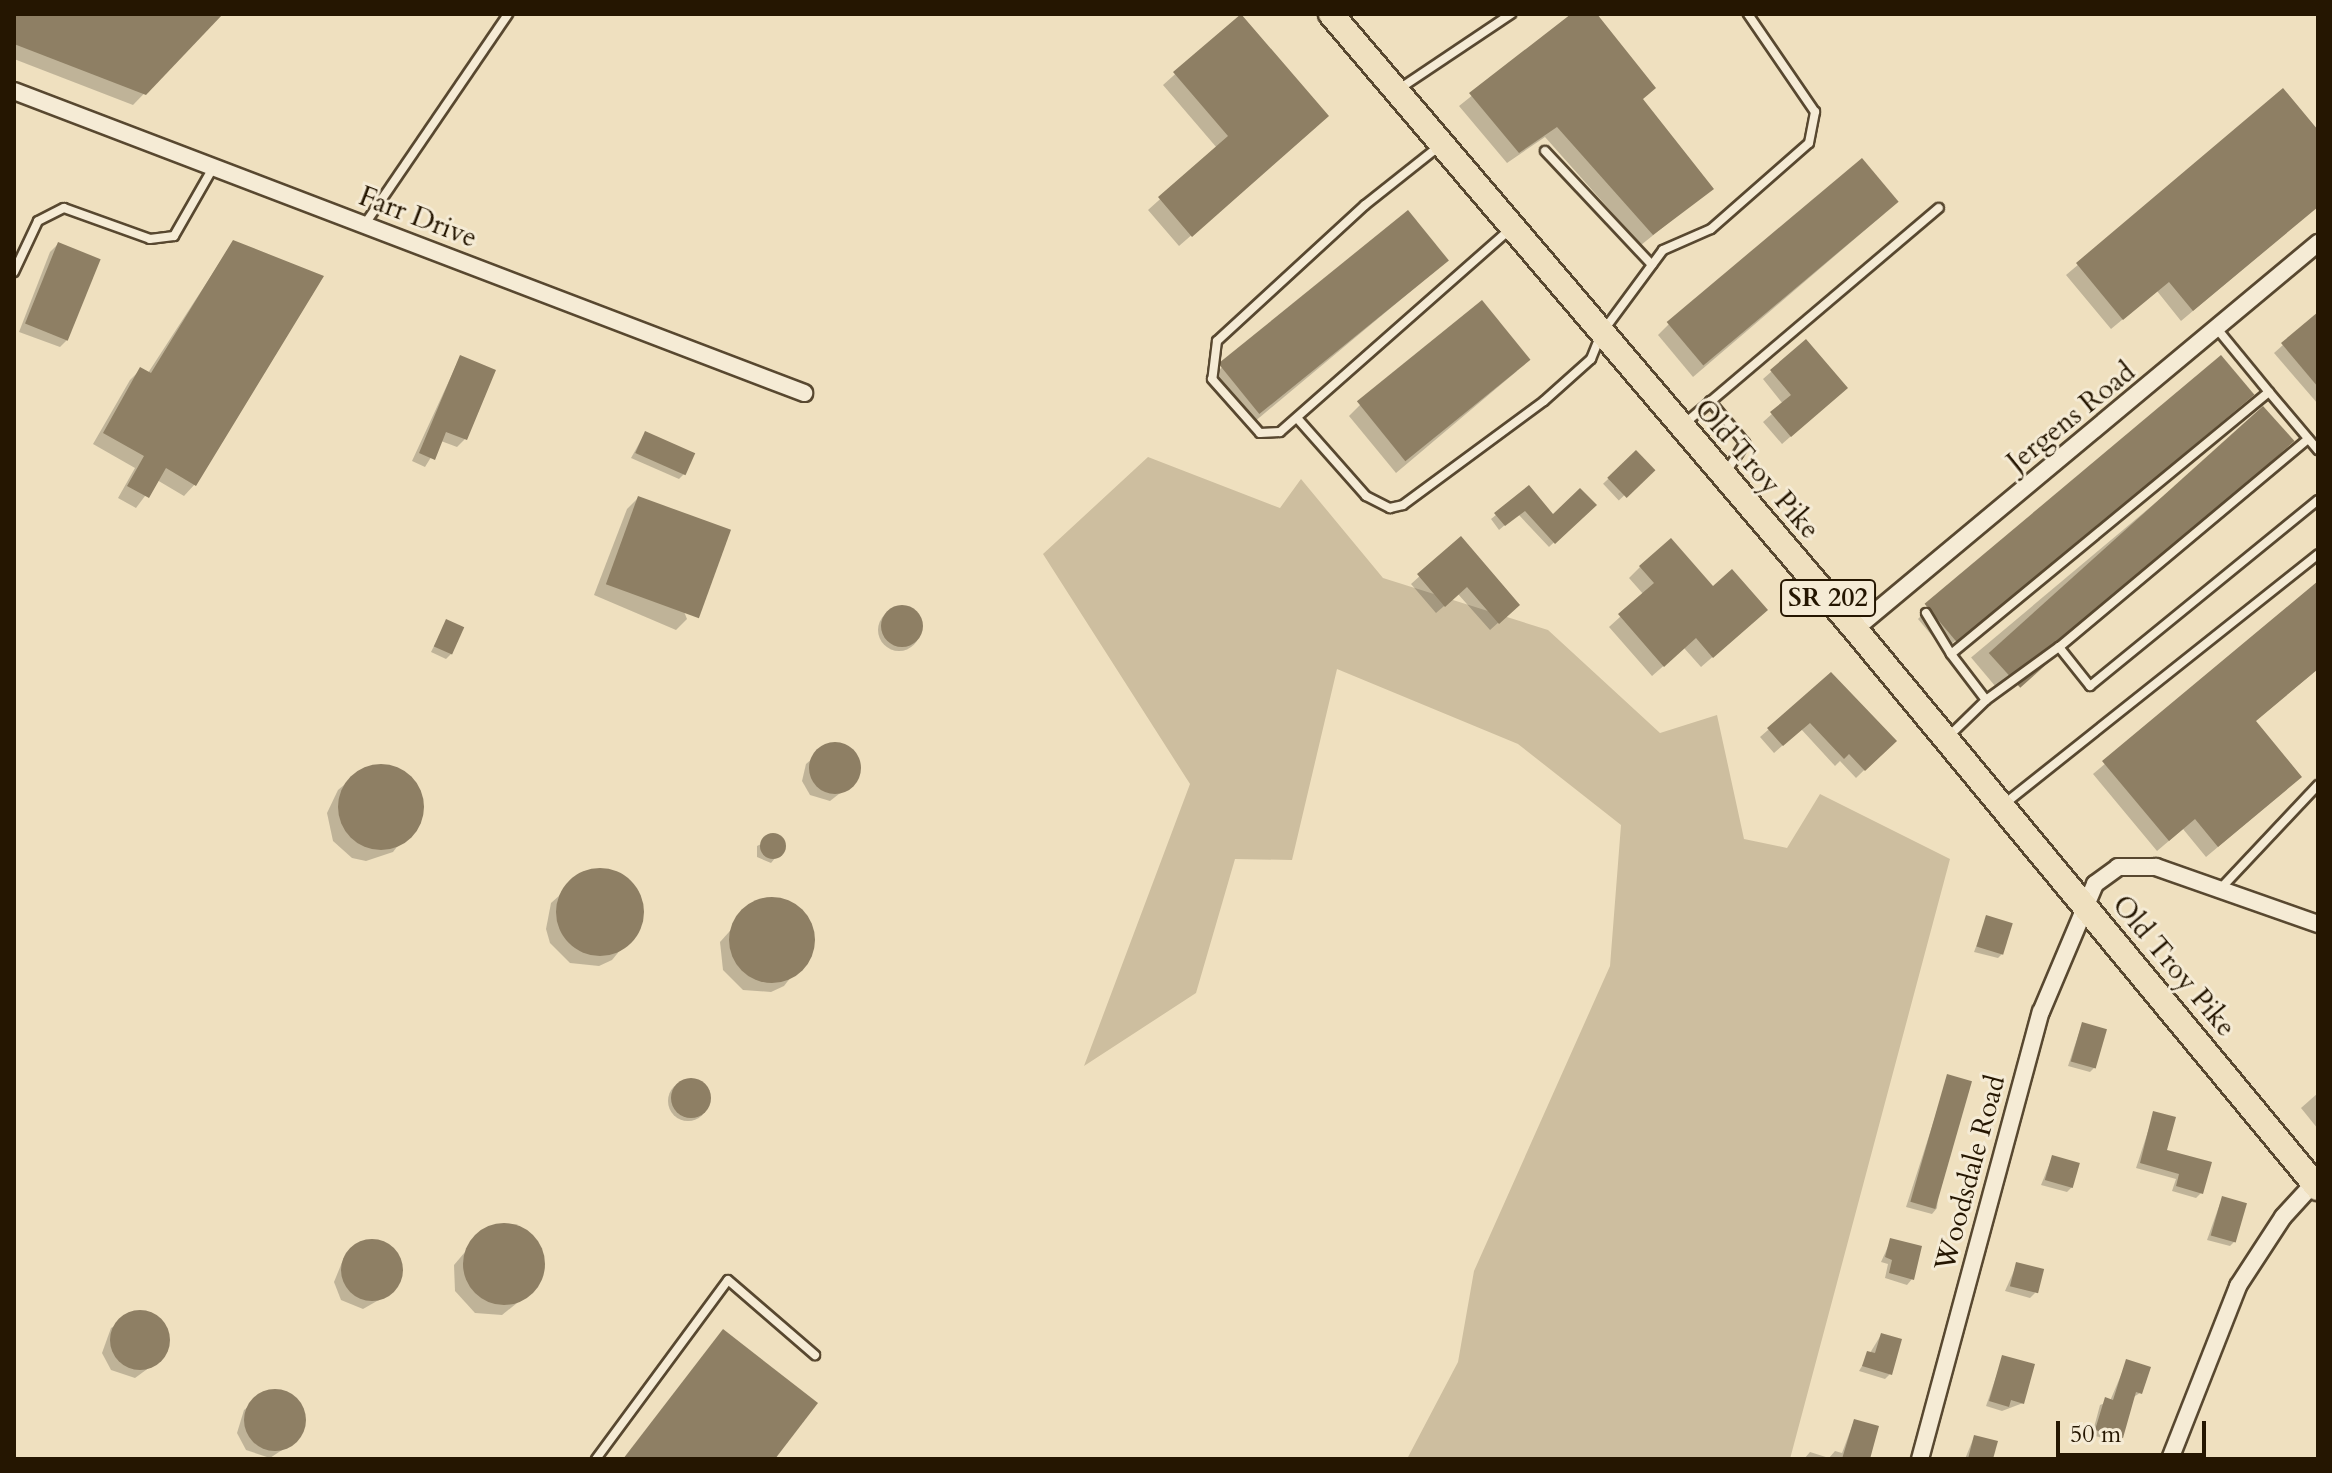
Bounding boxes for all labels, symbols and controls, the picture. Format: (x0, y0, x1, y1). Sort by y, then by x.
street label: Farr Drive (354, 179, 482, 255)
street label: Jergens Road (2000, 355, 2142, 479)
street label: Old Troy Pike (1687, 392, 1827, 546)
road number: SR 202 (1780, 576, 1876, 620)
street label: Old Troy Pike (2105, 889, 2243, 1043)
street label: Woodsdale Road (1928, 1071, 2012, 1275)
scale bar (2060, 1405, 2210, 1455)
text: 50 m (2070, 1418, 2121, 1451)

